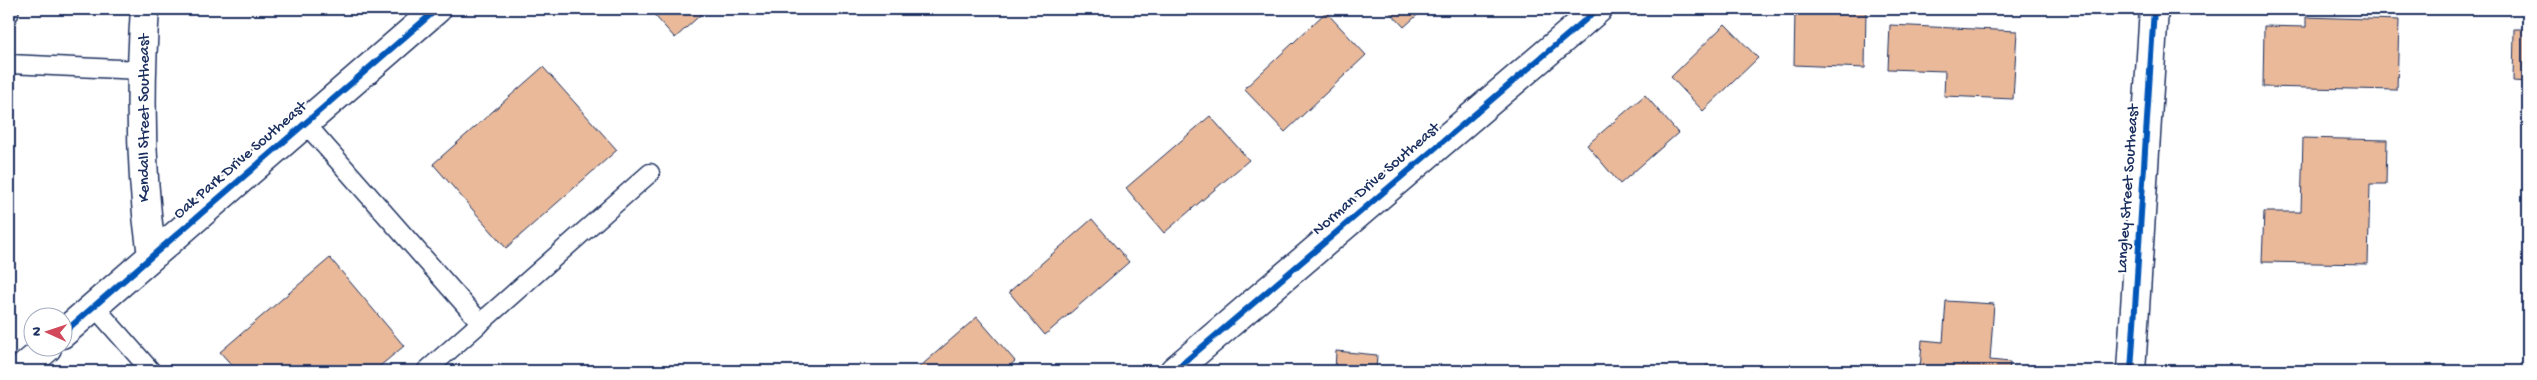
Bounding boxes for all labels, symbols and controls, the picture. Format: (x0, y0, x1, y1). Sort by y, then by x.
street label: Kendall Street Southeast (136, 32, 155, 202)
street label: Oak Park Drive Southeast (170, 97, 313, 224)
street label: Langley Street Southeast (2114, 102, 2144, 274)
street label: Norman Drive Southeast (1309, 119, 1446, 241)
north arrow (22, 308, 72, 358)
text: N (29, 326, 46, 336)

